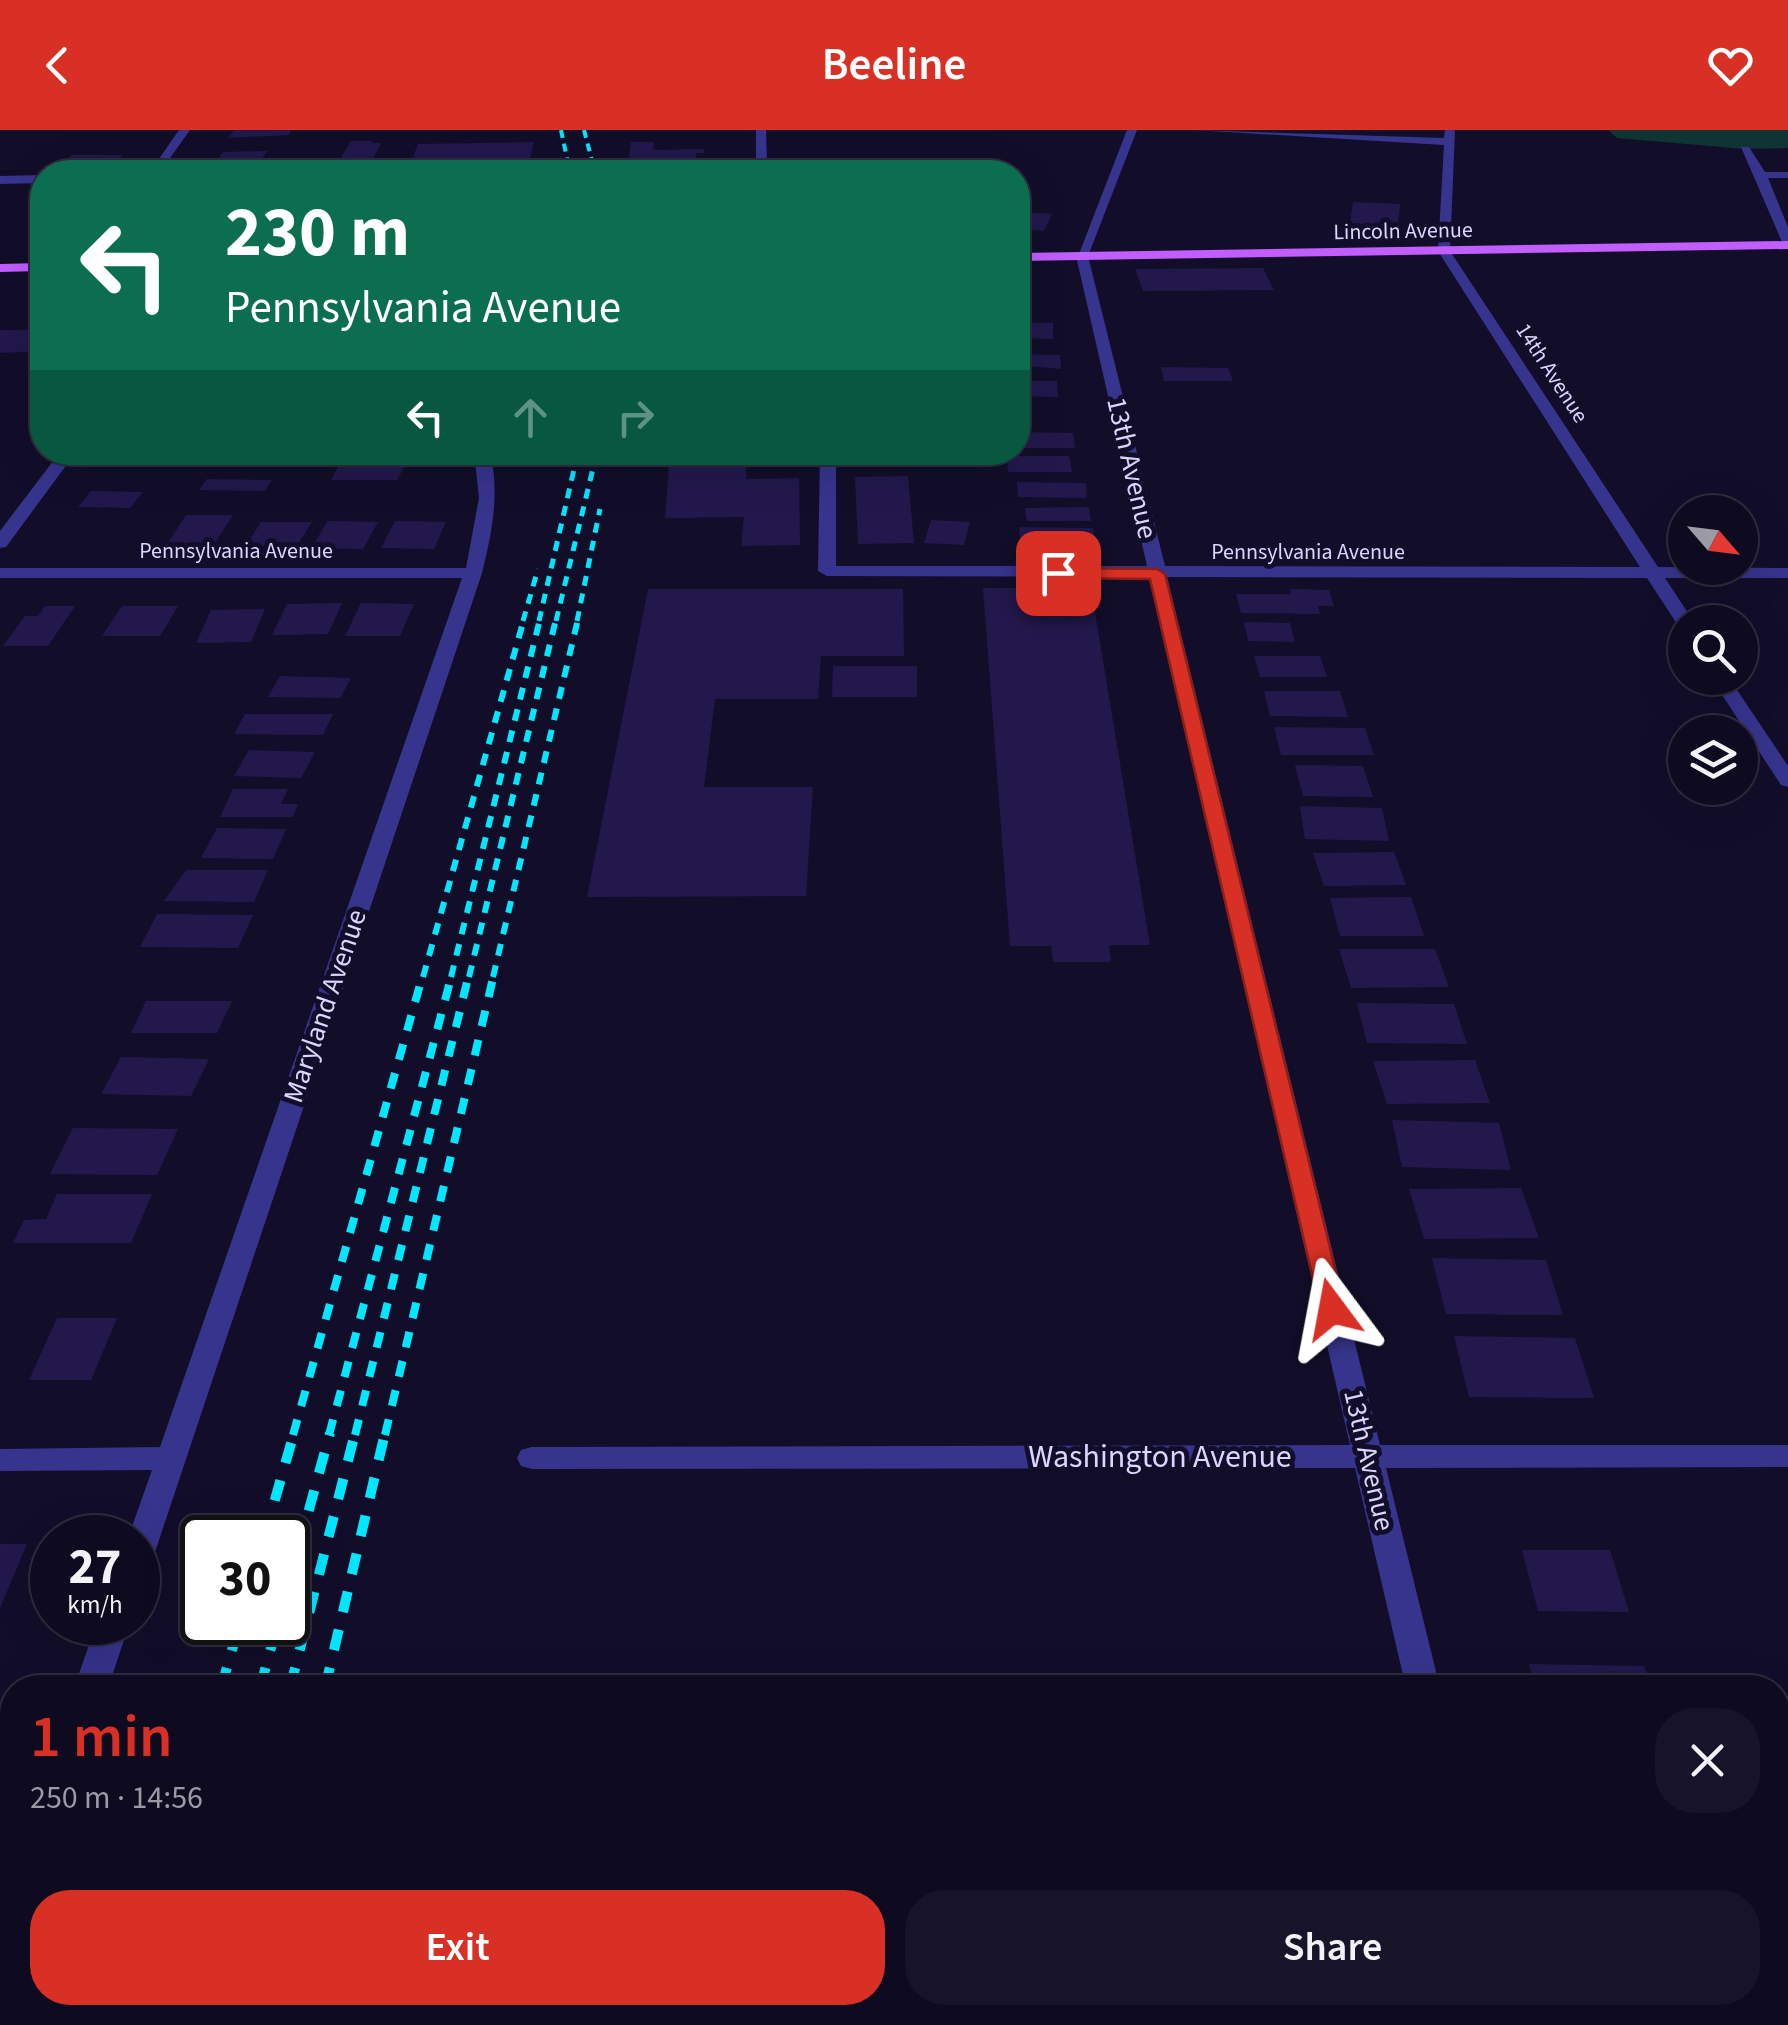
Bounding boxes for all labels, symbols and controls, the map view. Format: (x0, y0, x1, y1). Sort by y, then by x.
text: Beeline (822, 33, 966, 97)
icon: back (30, 38, 85, 93)
icon: heart (1703, 38, 1758, 93)
text: 230 m (225, 183, 410, 283)
icon: left (60, 200, 190, 330)
street label: Lincoln Avenue (1333, 214, 1473, 248)
text: Pennsylvania Avenue (225, 276, 621, 340)
street label: 14th Avenue (1508, 317, 1596, 429)
icon: left (398, 390, 453, 445)
icon: ahead (503, 390, 558, 445)
icon: right (608, 390, 663, 445)
street label: 13th Avenue (1096, 393, 1168, 543)
north arrow (1668, 495, 1758, 585)
map controls (1668, 495, 1758, 805)
pin (1016, 531, 1101, 616)
street label: Pennsylvania Avenue (139, 535, 333, 567)
street label: Pennsylvania Avenue (1211, 536, 1405, 568)
icon: arrive (1031, 546, 1086, 601)
button: search (1668, 605, 1758, 695)
button: layers (1668, 715, 1758, 805)
street label: Maryland Avenue (273, 904, 377, 1108)
position arrow (1280, 1257, 1384, 1361)
street label: 13th Avenue (1333, 1385, 1405, 1535)
street label: Washington Avenue (1028, 1434, 1292, 1480)
speed limit sign: 30 (180, 1515, 310, 1645)
text: 27 (69, 1532, 121, 1603)
text: km/h (67, 1587, 123, 1623)
text: 1 min (30, 1695, 173, 1780)
button: close (1655, 1708, 1760, 1813)
text: 250 m · 14:56 (30, 1775, 203, 1821)
button: Exit (30, 1890, 885, 2005)
button: Share (905, 1890, 1760, 2005)

